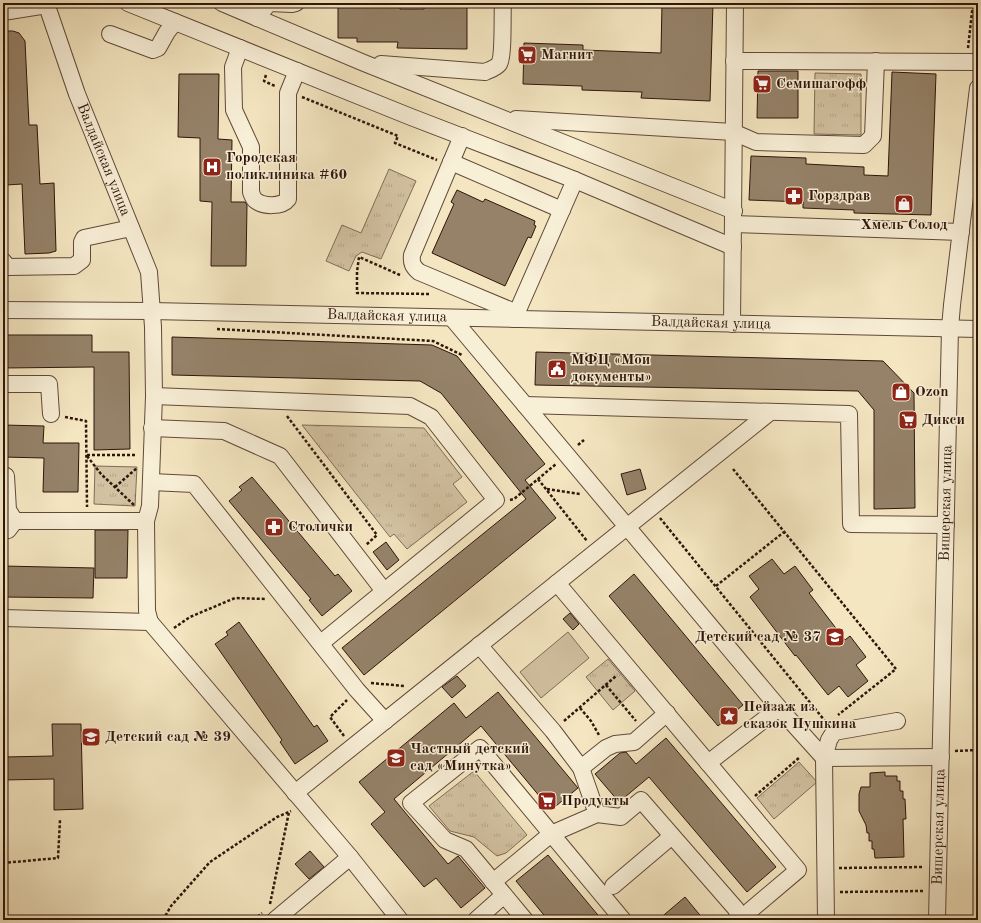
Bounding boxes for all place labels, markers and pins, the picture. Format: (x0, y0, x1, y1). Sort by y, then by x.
supermarket icon: Магнит (516, 44, 538, 66)
place label: Магнит (541, 48, 593, 63)
supermarket icon: Семишагофф (751, 73, 773, 95)
place label: Семишагофф (776, 77, 867, 92)
place label: Городская поликлиника #60 (226, 151, 347, 183)
hospital icon: Городская поликлиника #60 (201, 156, 223, 178)
pharmacy icon: Горздрав (783, 185, 805, 207)
place label: Горздрав (808, 189, 870, 204)
shop icon: Хмель Солод (893, 193, 915, 215)
place label: Хмель Солод (861, 218, 948, 233)
place label: МФЦ «Мои документы» (571, 353, 652, 385)
public building icon: МФЦ «Мои документы» (546, 358, 568, 380)
shop icon: Ozon (890, 381, 912, 403)
place label: Ozon (915, 385, 948, 400)
supermarket icon: Дикси (897, 409, 919, 431)
place label: Дикси (922, 413, 965, 428)
pharmacy icon: Столички (263, 516, 285, 538)
place label: Столички (288, 520, 353, 535)
school or university icon: Детский сад № 37 (824, 626, 846, 648)
place label: Детский сад № 37 (695, 630, 821, 645)
place label: Пейзаж из сказок Пушкина (743, 700, 857, 732)
place icon: Пейзаж из сказок Пушкина (718, 705, 740, 727)
school or university icon: Детский сад № 39 (80, 726, 102, 748)
place label: Детский сад № 39 (105, 730, 231, 745)
place label: Частный детский сад «Минутка» (410, 742, 529, 774)
school or university icon: Частный детский сад «Минутка» (385, 747, 407, 769)
supermarket icon: Продукты (536, 790, 558, 812)
place label: Продукты (561, 794, 629, 809)

